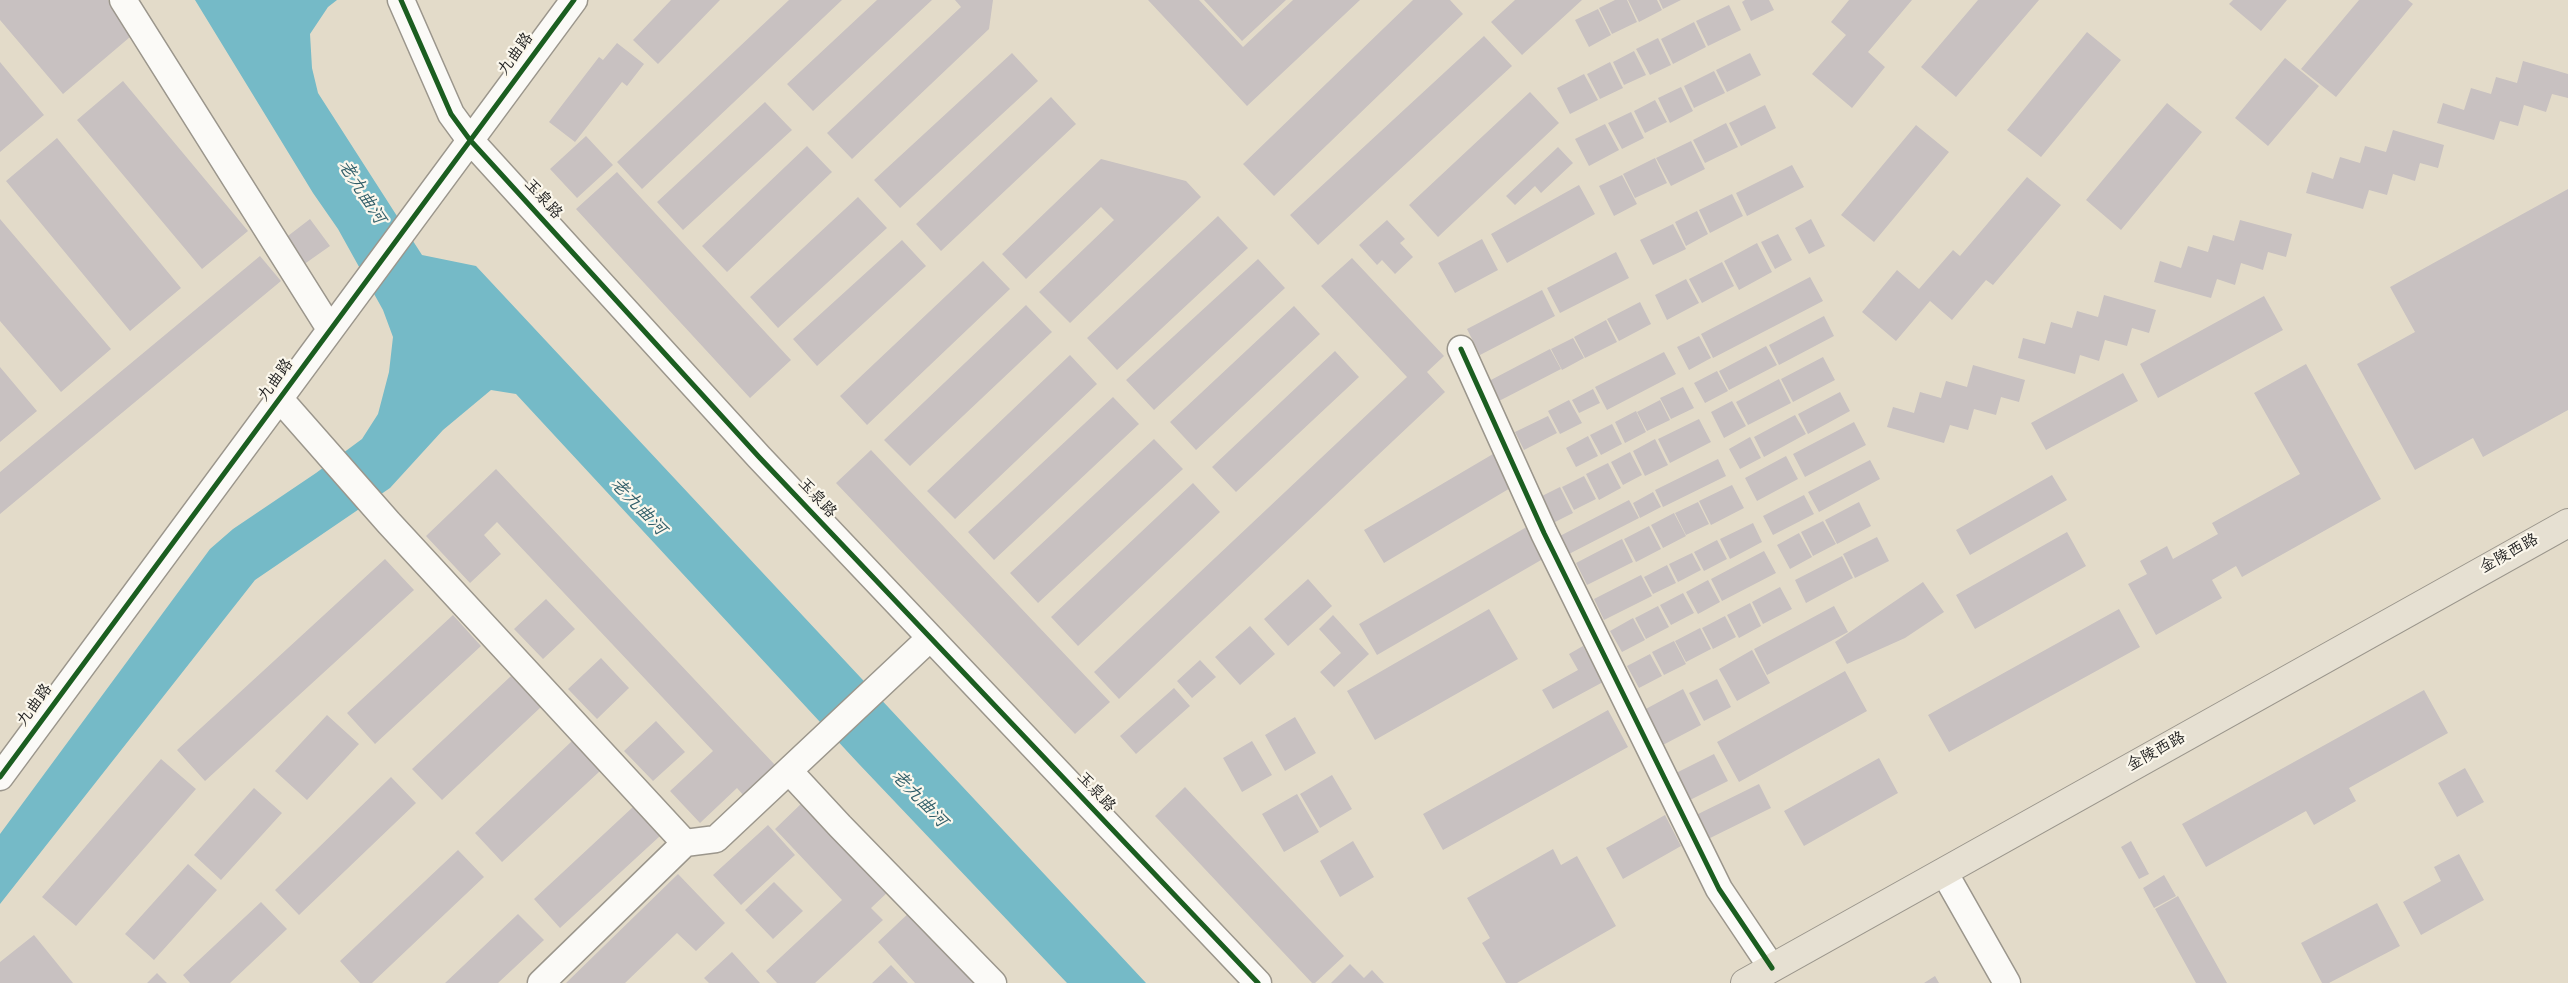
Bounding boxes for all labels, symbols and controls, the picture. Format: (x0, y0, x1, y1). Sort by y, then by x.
street label: 九曲路 (495, 30, 539, 80)
water label: 老九曲河 (331, 157, 389, 229)
street label: 玉泉路 (519, 176, 565, 224)
street label: 九曲路 (255, 356, 299, 406)
water label: 老九曲河 (604, 475, 670, 541)
street label: 玉泉路 (793, 475, 839, 523)
street label: 金陵西路 (2477, 531, 2543, 579)
street label: 九曲路 (14, 681, 58, 731)
street label: 金陵西路 (2124, 729, 2190, 777)
water label: 老九曲河 (885, 767, 951, 833)
street label: 玉泉路 (1072, 769, 1118, 817)

